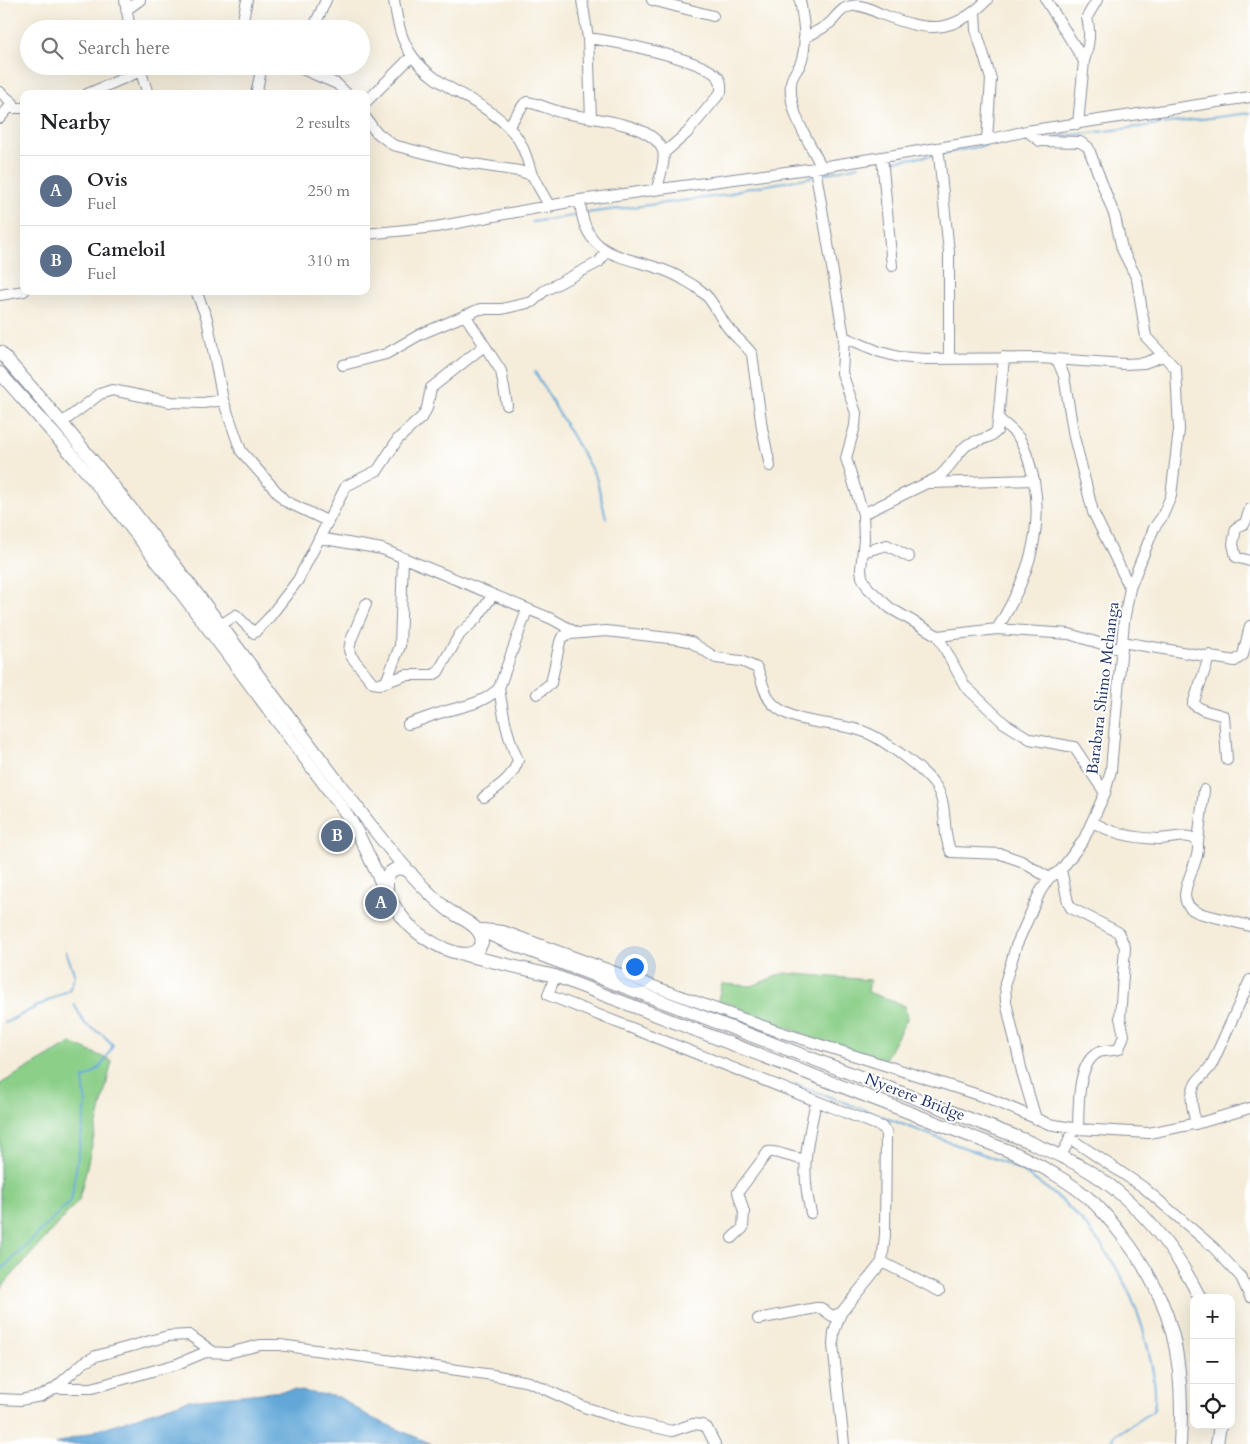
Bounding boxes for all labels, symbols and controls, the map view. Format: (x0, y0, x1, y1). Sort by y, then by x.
search box (20, 20, 370, 75)
icon: search (38, 34, 66, 62)
text: Search here (78, 35, 170, 61)
text: Nearby (40, 108, 111, 137)
text: 2 results (296, 112, 350, 134)
text: Ovis (87, 167, 128, 193)
text: A (50, 180, 62, 202)
text: 250 m (308, 180, 350, 202)
text: Fuel (87, 193, 116, 215)
text: Cameloil (87, 237, 165, 263)
text: B (50, 250, 62, 272)
text: 310 m (308, 250, 350, 272)
text: Fuel (87, 263, 116, 285)
street label: Barabara Shimo Mchanga (1081, 600, 1125, 776)
pin: B (321, 817, 353, 855)
pin: A (365, 884, 397, 922)
your location (622, 954, 648, 980)
street label: Nyerere Bridge (862, 1068, 968, 1126)
map controls (1190, 1294, 1235, 1429)
button: + (1190, 1294, 1235, 1339)
button: − (1190, 1339, 1235, 1384)
button: locate (1190, 1384, 1235, 1429)

